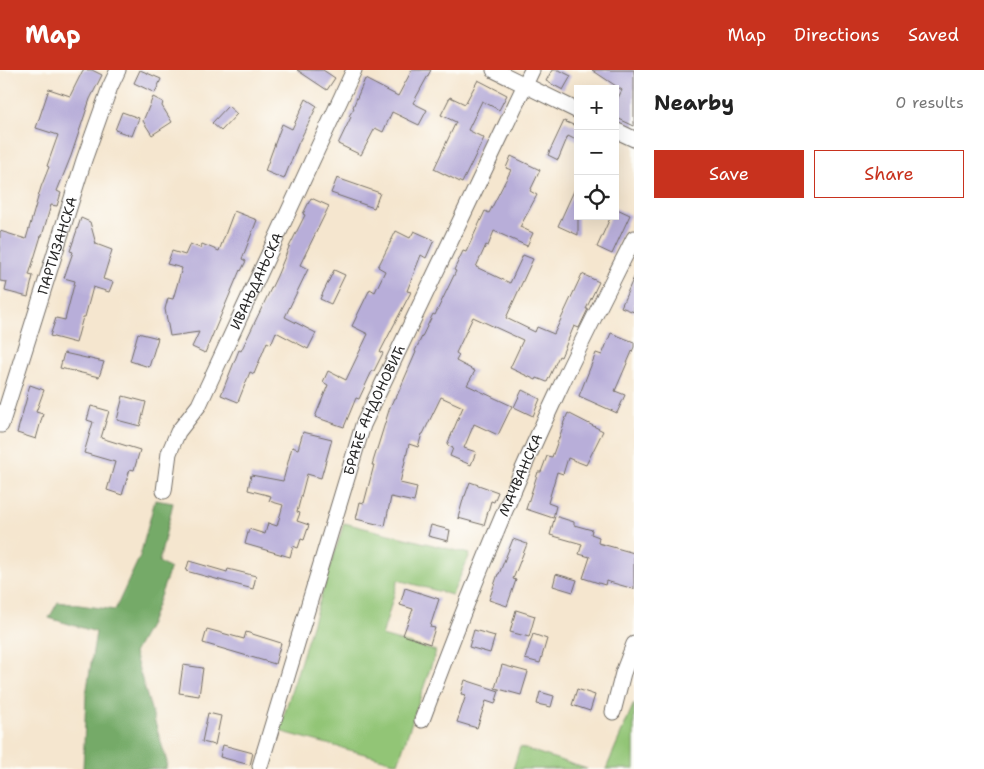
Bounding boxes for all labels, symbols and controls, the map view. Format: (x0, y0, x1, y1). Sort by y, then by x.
text: Map (25, 19, 81, 51)
text: Map (728, 23, 766, 47)
text: Directions (794, 23, 880, 47)
text: Saved (908, 23, 959, 47)
map controls (574, 85, 619, 220)
button: + (574, 85, 619, 130)
text: Nearby (654, 89, 734, 117)
text: 0 results (895, 92, 964, 113)
button: − (574, 130, 619, 175)
button: Save (654, 150, 804, 198)
button: Share (814, 150, 964, 198)
button: locate (574, 175, 619, 220)
street label: ПАРТИЗАНСКА (33, 194, 81, 297)
street label: ИВАЊДАЊСКА (226, 230, 287, 332)
street label: БРАЋЕ АНДОНОВИЋ (339, 342, 409, 477)
street label: МАЧВАНСКА (494, 431, 546, 519)

